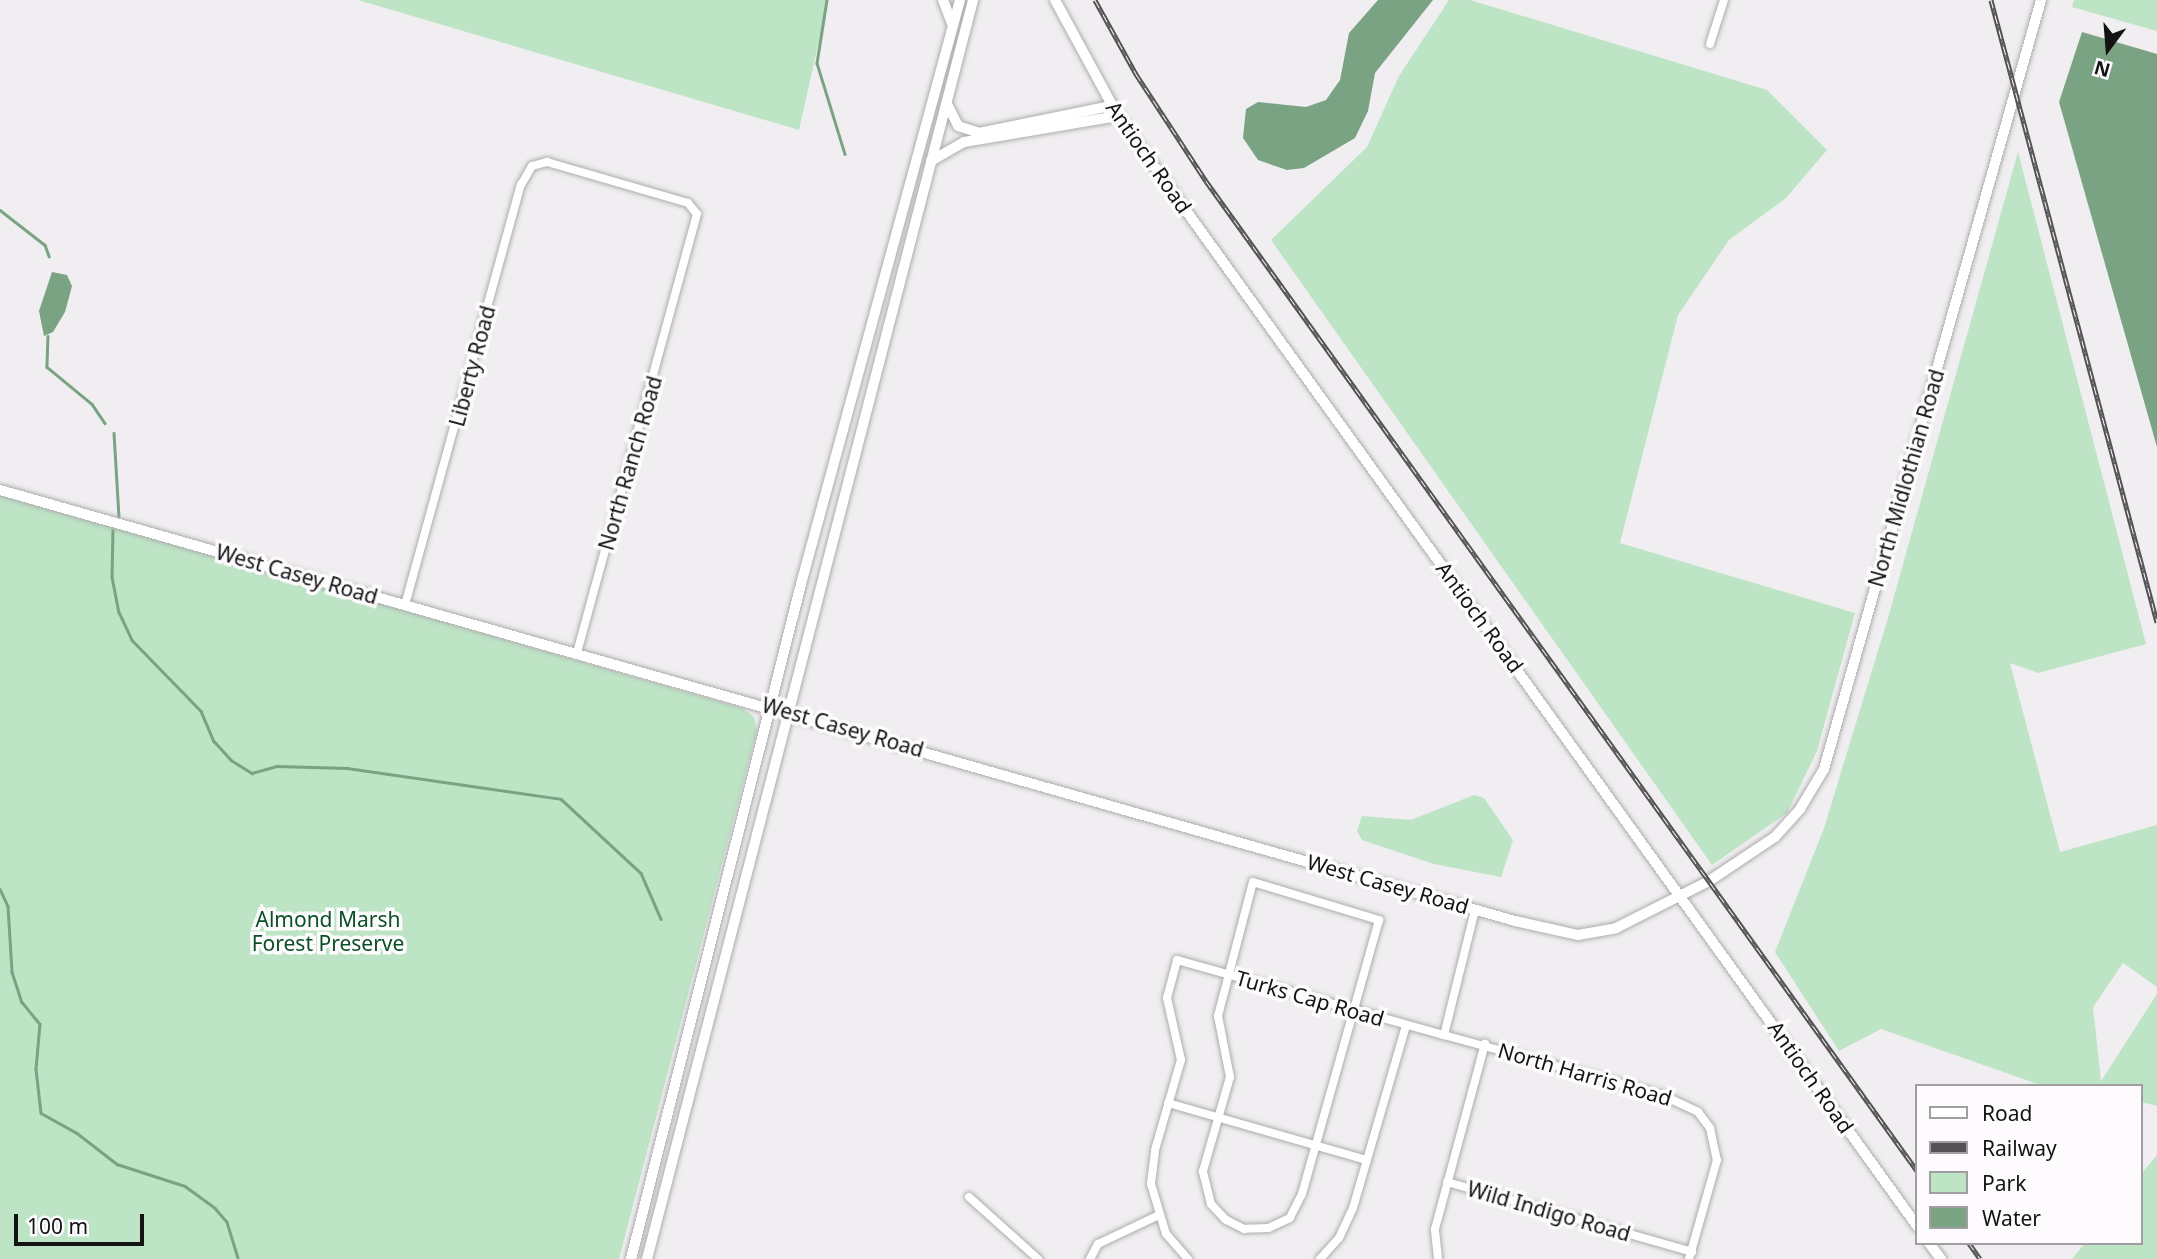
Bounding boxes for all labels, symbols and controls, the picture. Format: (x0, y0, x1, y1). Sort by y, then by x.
north arrow (2073, 14, 2143, 84)
text: N (2091, 55, 2113, 84)
street label: Antioch Road (1101, 96, 1197, 218)
street label: Liberty Road (444, 303, 500, 429)
street label: North Midlothian Road (1863, 366, 1949, 590)
street label: North Ranch Road (593, 373, 667, 553)
street label: West Casey Road (213, 539, 381, 609)
street label: Antioch Road (1431, 557, 1529, 677)
street label: West Casey Road (759, 692, 927, 762)
street label: West Casey Road (1304, 849, 1472, 919)
park label: Almond Marsh Forest Preserve (252, 906, 404, 956)
street label: Turks Cap Road (1233, 965, 1387, 1031)
street label: Antioch Road (1763, 1016, 1859, 1138)
street label: North Harris Road (1495, 1037, 1675, 1111)
legend (1916, 1084, 2143, 1245)
text: Road (1982, 1099, 2032, 1127)
text: Railway (1982, 1134, 2057, 1162)
text: Park (1982, 1169, 2026, 1197)
street label: Wild Indigo Road (1464, 1176, 1634, 1246)
scale bar (18, 1200, 147, 1244)
text: Water (1982, 1204, 2041, 1232)
text: 100 m (27, 1212, 88, 1240)

